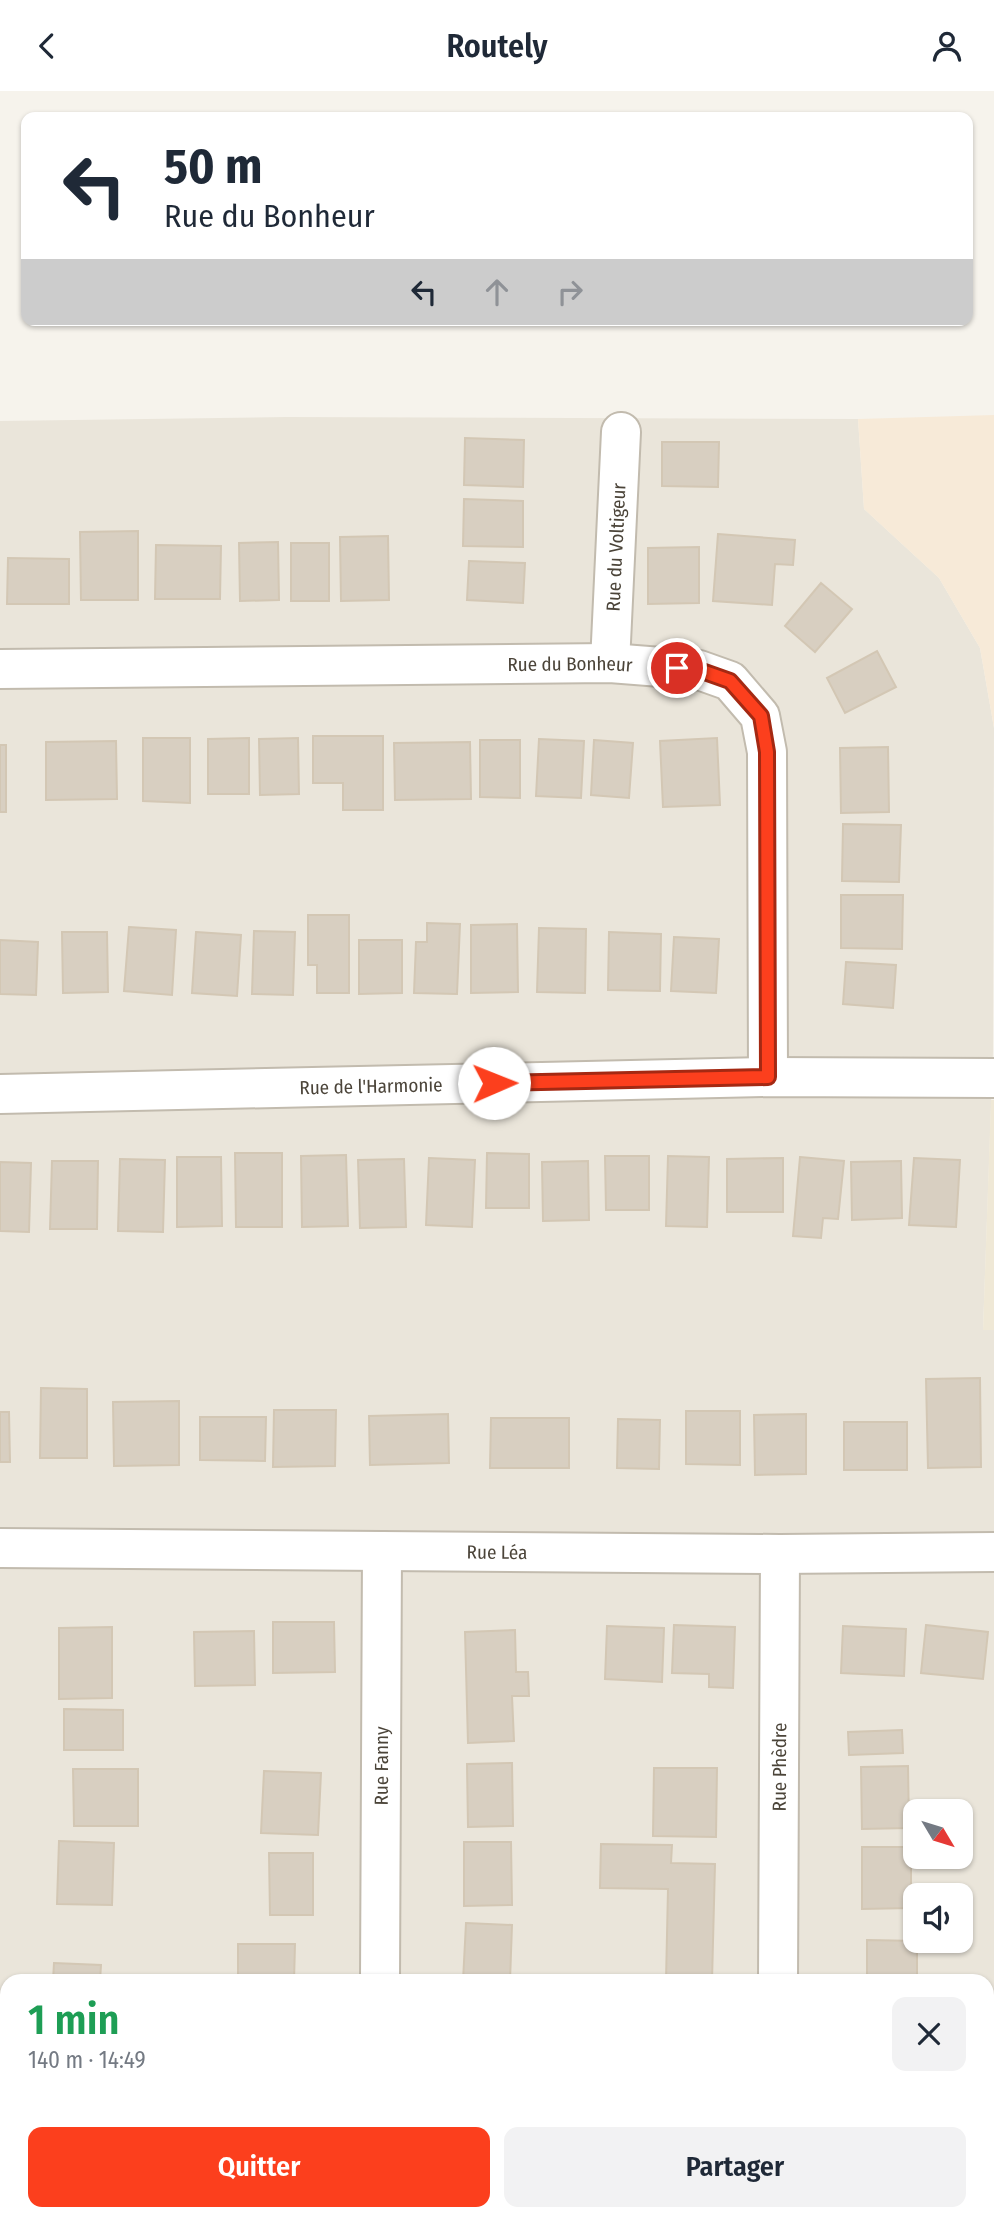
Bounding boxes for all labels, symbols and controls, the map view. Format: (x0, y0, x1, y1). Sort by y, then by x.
icon: back (28, 27, 66, 65)
text: Routely (446, 27, 548, 65)
icon: person (928, 27, 966, 65)
text: 50 m (164, 137, 262, 196)
icon: left (49, 140, 140, 231)
text: Rue du Bonheur (164, 197, 375, 235)
icon: left (405, 273, 443, 311)
icon: ahead (478, 273, 516, 311)
icon: right (551, 273, 589, 311)
street label: Rue du Voltigeur (601, 482, 631, 612)
pin (647, 638, 707, 698)
icon: arrive (658, 649, 696, 687)
street label: Rue du Bonheur (507, 652, 634, 677)
position arrow (457, 1046, 531, 1120)
street label: Rue de l'Harmonie (299, 1073, 443, 1099)
street label: Rue Léa (467, 1541, 527, 1564)
street label: Rue Phèdre (768, 1723, 791, 1811)
street label: Rue Fanny (370, 1726, 393, 1806)
north arrow (903, 1799, 973, 1869)
map controls (903, 1799, 973, 1953)
button: sound (903, 1883, 973, 1953)
text: 1 min (28, 1995, 119, 2045)
button: close (892, 1997, 966, 2071)
text: 140 m · 14:49 (28, 2046, 146, 2074)
button: Quitter (28, 2127, 490, 2207)
button: Partager (504, 2127, 966, 2207)

